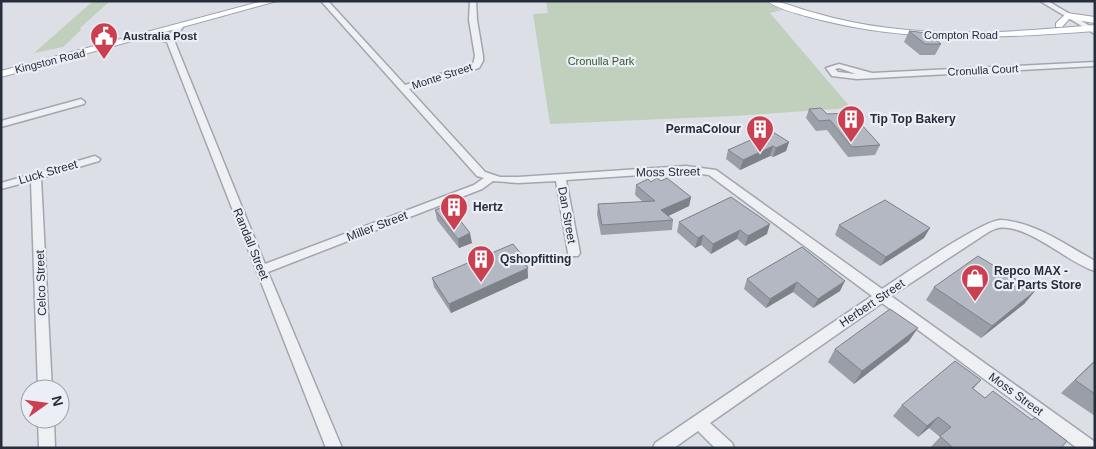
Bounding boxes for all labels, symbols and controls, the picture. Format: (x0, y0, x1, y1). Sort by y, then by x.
public building icon: Australia Post (89, 21, 119, 60)
street label: Compton Road (924, 29, 998, 41)
place label: Australia Post (123, 30, 197, 42)
street label: Kingston Road (14, 46, 86, 76)
park label: Cronulla Park (568, 55, 635, 67)
street label: Monte Street (410, 61, 474, 91)
street label: Cronulla Court (947, 62, 1019, 78)
building icon: Tip Top Bakery (836, 104, 866, 143)
place label: Tip Top Bakery (870, 112, 956, 126)
building icon: PermaColour (745, 114, 775, 153)
place label: PermaColour (666, 122, 741, 136)
street label: Luck Street (17, 157, 80, 187)
street label: Moss Street (636, 164, 701, 180)
street label: Dan Street (555, 186, 579, 245)
building icon: Hertz (439, 192, 469, 231)
place label: Hertz (473, 200, 503, 214)
street label: Randall Street (230, 206, 272, 282)
street label: Miller Street (345, 208, 410, 244)
building icon: Qshopfitting (466, 244, 496, 283)
street label: Celco Street (33, 249, 49, 316)
place label: Qshopfitting (500, 252, 571, 266)
shop icon: Repco MAX - Car Parts Store (960, 263, 990, 302)
place label: Repco MAX - Car Parts Store (994, 264, 1082, 292)
street label: Herbert Street (837, 276, 908, 330)
street label: Moss Street (986, 370, 1047, 419)
north arrow (20, 379, 70, 429)
text: N (49, 394, 67, 408)

